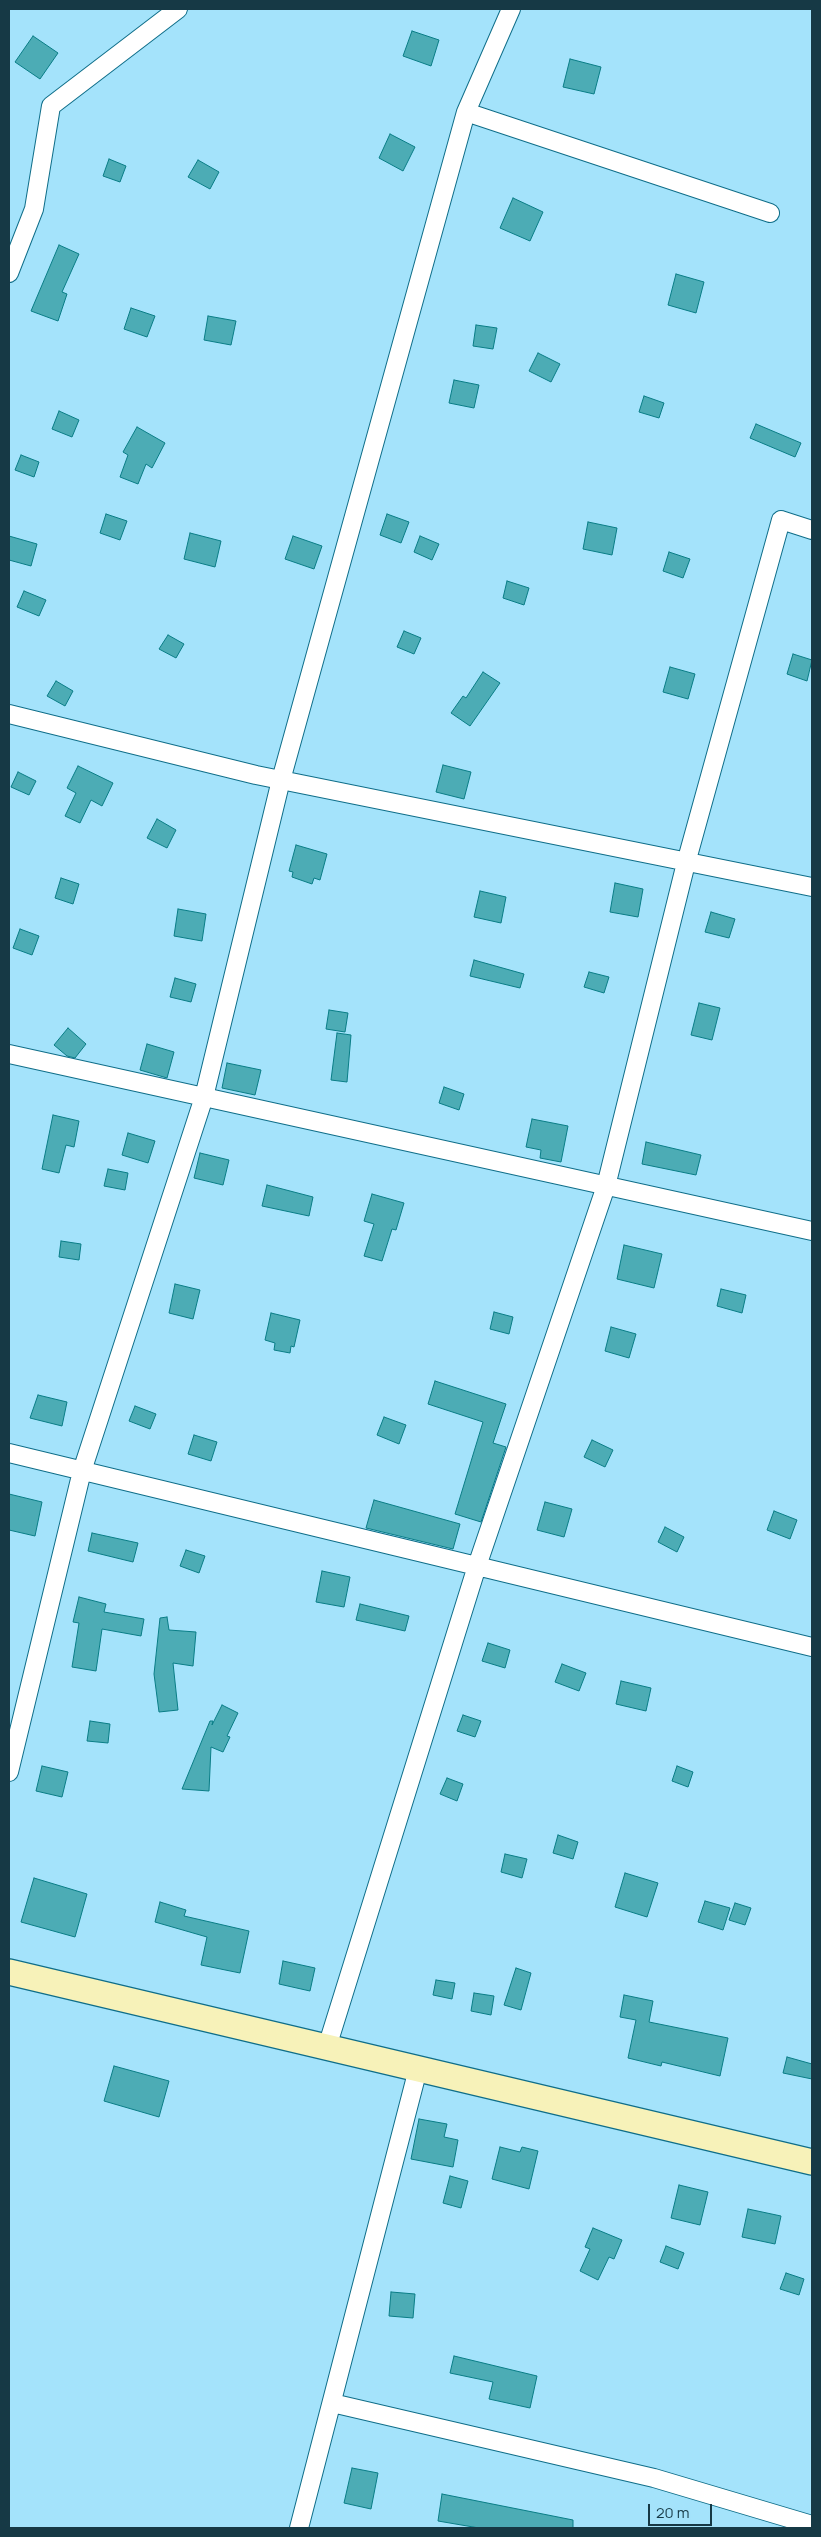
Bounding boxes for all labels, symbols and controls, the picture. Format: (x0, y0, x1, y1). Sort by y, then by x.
scale bar (651, 2494, 715, 2526)
text: 20 m (656, 2502, 689, 2523)

